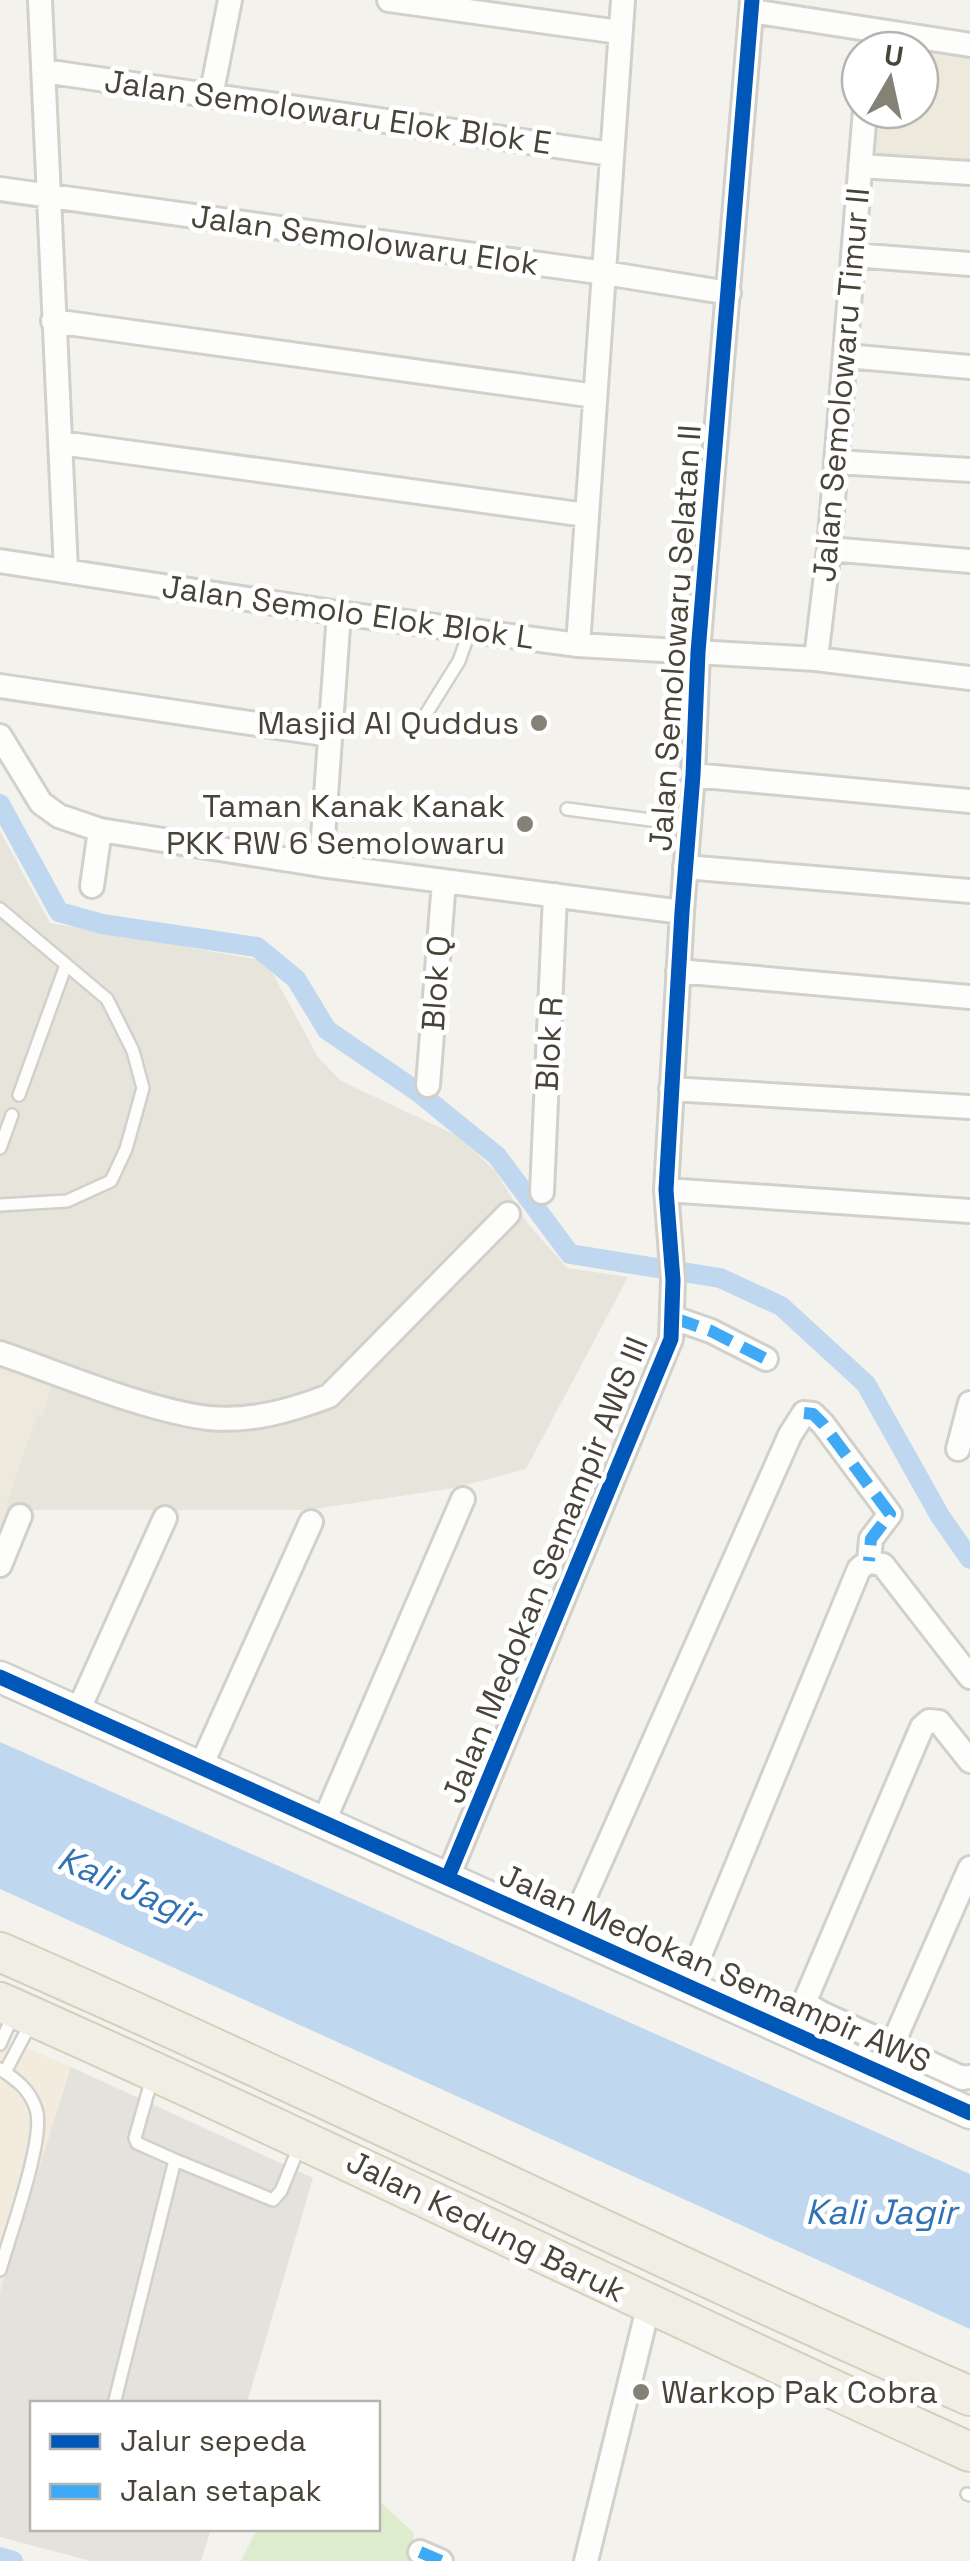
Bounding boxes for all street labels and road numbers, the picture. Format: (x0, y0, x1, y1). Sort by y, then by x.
street label: Jalan Semolowaru Elok Blok E (102, 61, 554, 163)
street label: Jalan Semolowaru Timur II (804, 186, 878, 584)
street label: Jalan Semolowaru Elok (189, 196, 541, 284)
street label: Jalan Semolowaru Selatan II (640, 423, 710, 853)
street label: Jalan Semolo Elok Blok L (159, 566, 537, 658)
street label: Blok Q (413, 934, 459, 1032)
street label: Blok R (527, 996, 571, 1092)
street label: Jalan Medokan Semampir AWS III (433, 1331, 657, 1809)
street label: Jalan Medokan Semampir AWS (493, 1855, 937, 2081)
street label: Jalan Kedung Baruk (340, 2141, 632, 2311)

